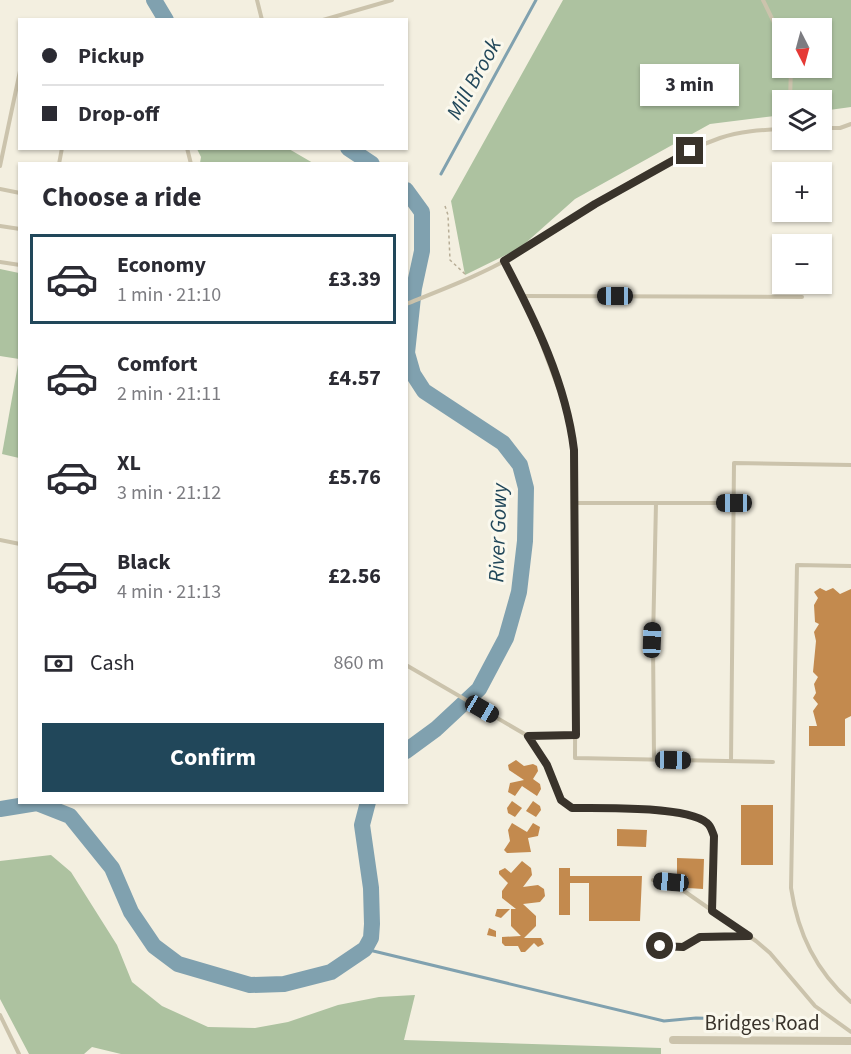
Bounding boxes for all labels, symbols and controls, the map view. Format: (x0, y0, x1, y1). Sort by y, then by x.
north arrow (772, 18, 832, 78)
map controls (772, 18, 832, 294)
water label: Mill Brook (438, 32, 510, 126)
text: Pickup (78, 40, 144, 72)
callout: 3 min (640, 64, 740, 106)
text: 3 min (665, 71, 714, 99)
button: layers (772, 90, 832, 150)
text: Drop-off (78, 98, 159, 130)
route end (676, 137, 703, 164)
button: + (772, 162, 832, 222)
text: Choose a ride (42, 178, 202, 217)
button: − (772, 234, 832, 294)
text: Economy (117, 249, 206, 281)
icon: car (45, 252, 99, 306)
text: £3.39 (328, 263, 381, 295)
text: 1 min · 21:10 (117, 281, 221, 309)
car (597, 287, 633, 305)
text: Comfort (117, 348, 198, 380)
icon: car (45, 351, 99, 405)
text: £4.57 (328, 362, 381, 394)
text: 2 min · 21:11 (117, 380, 221, 408)
text: XL (117, 447, 141, 479)
icon: car (45, 450, 99, 504)
text: £5.76 (328, 461, 381, 493)
text: 3 min · 21:12 (117, 479, 221, 507)
water label: River Gowy (480, 482, 516, 583)
car (716, 494, 752, 512)
text: Black (117, 546, 171, 578)
icon: car (45, 549, 99, 603)
text: £2.56 (328, 560, 381, 592)
text: 4 min · 21:13 (117, 578, 221, 606)
car (642, 622, 662, 658)
icon: cash (42, 647, 75, 680)
text: Cash (90, 647, 135, 679)
text: 860 m (334, 649, 384, 677)
car (462, 692, 502, 726)
button: Confirm (42, 723, 384, 792)
car (655, 751, 691, 769)
car (652, 871, 690, 893)
route start (646, 932, 673, 959)
street label: Bridges Road (704, 1008, 820, 1038)

